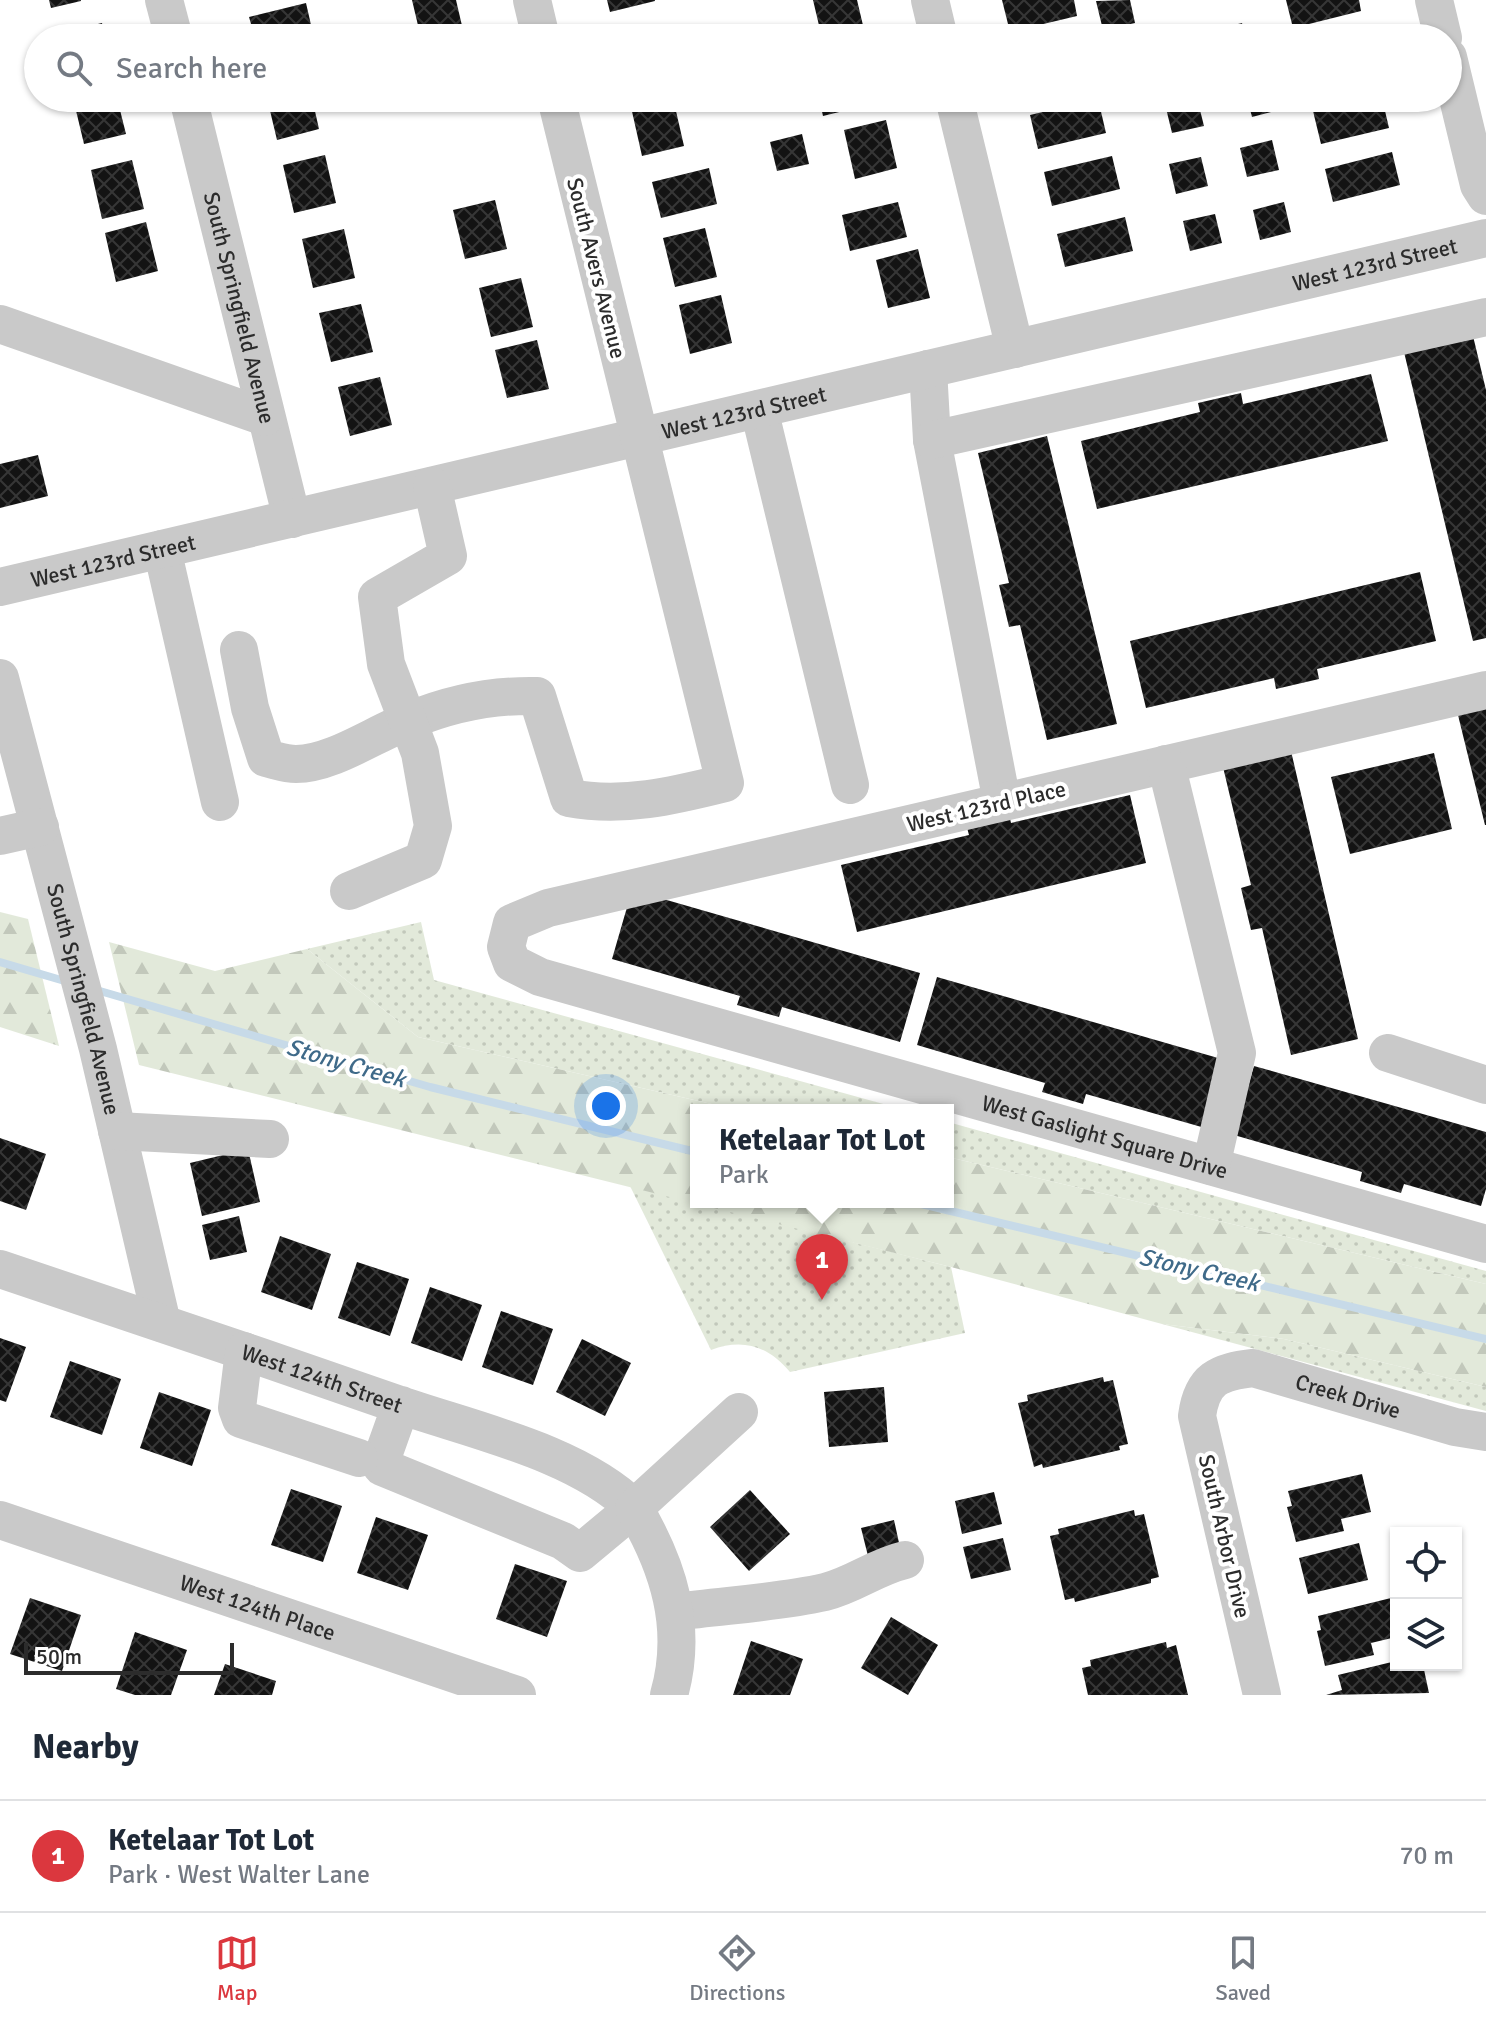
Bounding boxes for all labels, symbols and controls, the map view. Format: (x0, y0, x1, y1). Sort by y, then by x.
search box (24, 24, 1462, 112)
icon: search (52, 46, 96, 90)
text: Search here (116, 50, 267, 87)
street label: South Avers Avenue (561, 175, 632, 361)
street label: South Springfield Avenue (198, 189, 281, 426)
street label: West 123rd Street (1290, 232, 1460, 297)
street label: West 123rd Street (659, 380, 829, 445)
street label: West 123rd Street (28, 528, 198, 593)
street label: West 123rd Place (904, 775, 1068, 838)
street label: South Springfield Avenue (41, 881, 126, 1118)
water label: Stony Creek (283, 1032, 411, 1095)
your location (586, 1086, 626, 1126)
street label: West Gaslight Square Drive (979, 1089, 1231, 1184)
popup (690, 1104, 954, 1208)
text: Ketelaar Tot Lot (719, 1122, 925, 1159)
text: Park (719, 1159, 769, 1191)
pin: 1 (796, 1234, 848, 1300)
water label: Stony Creek (1136, 1242, 1264, 1299)
street label: West 124th Street (238, 1338, 406, 1419)
street label: Creek Drive (1292, 1368, 1404, 1424)
street label: South Arbor Drive (1193, 1452, 1256, 1620)
map controls (1390, 1527, 1462, 1671)
button: locate (1390, 1527, 1462, 1599)
street label: West 124th Place (176, 1569, 339, 1647)
button: layers (1390, 1599, 1462, 1671)
scale bar (24, 1639, 234, 1675)
text: 50 m (36, 1643, 82, 1670)
text: Nearby (32, 1726, 139, 1768)
text: Ketelaar Tot Lot (108, 1822, 314, 1859)
text: 1 (51, 1840, 65, 1872)
text: 70 m (1399, 1840, 1454, 1872)
text: Park · West Walter Lane (108, 1859, 370, 1891)
tab: Map (215, 1931, 259, 2006)
tab: Directions (689, 1931, 785, 2006)
tab: Saved (1216, 1931, 1271, 2006)

